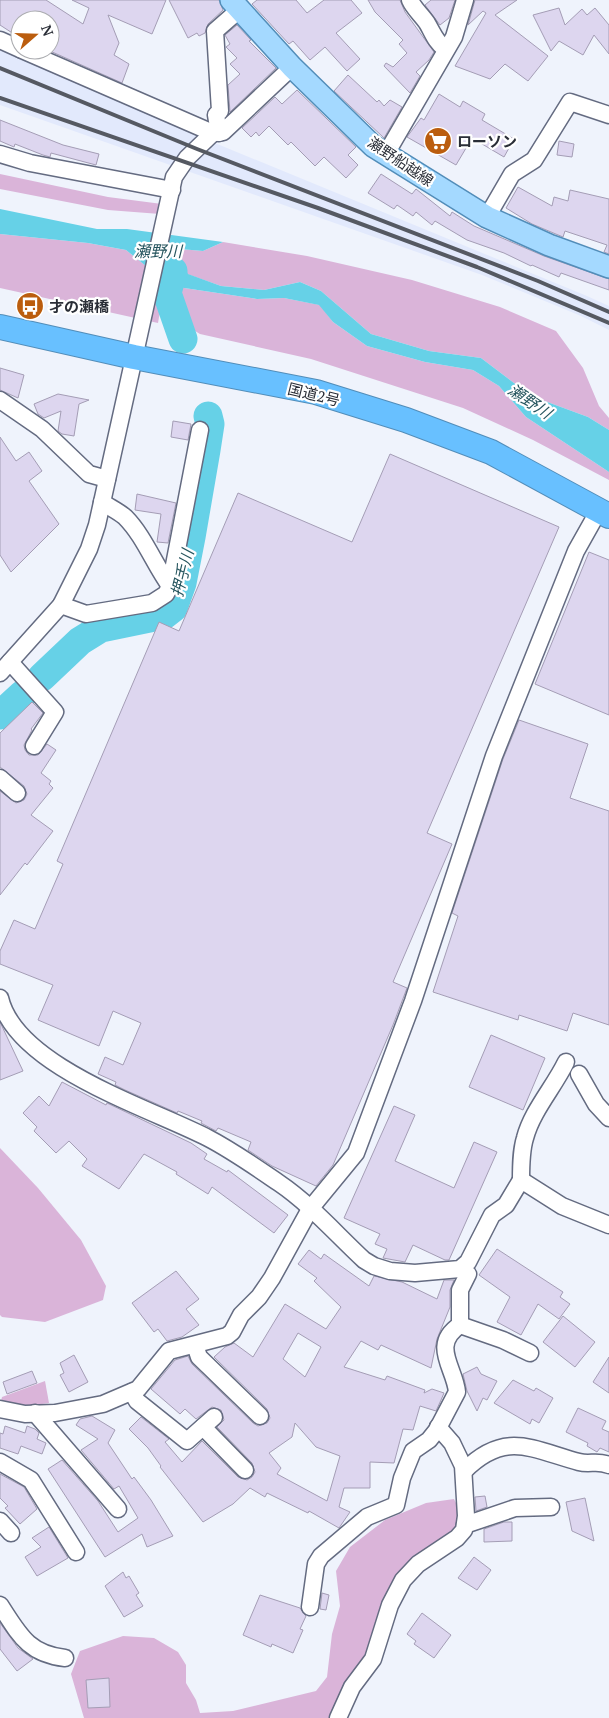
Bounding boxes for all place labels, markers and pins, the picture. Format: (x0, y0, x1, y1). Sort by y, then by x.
supermarket icon: ローソン (423, 126, 453, 156)
place label: ローソン (457, 131, 517, 151)
bus stop icon: 才の瀬橋 (15, 291, 45, 321)
place label: 才の瀬橋 (49, 296, 110, 316)

